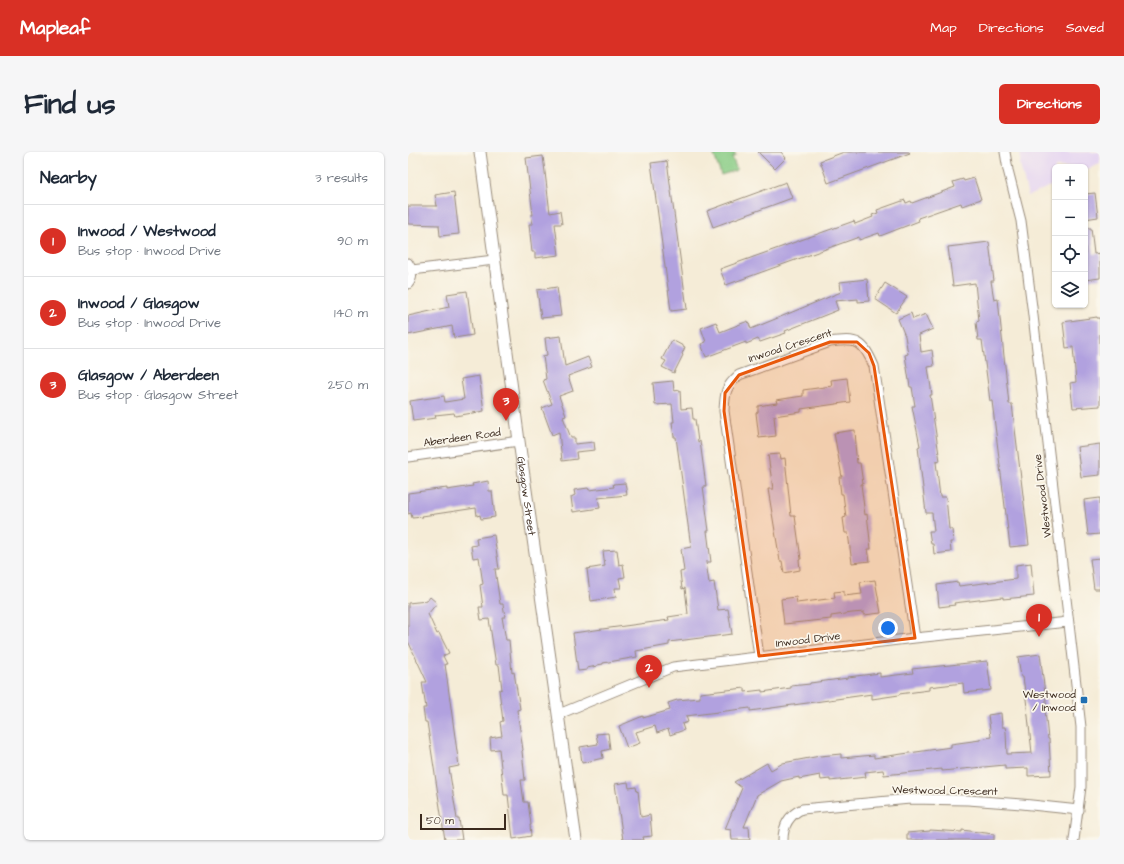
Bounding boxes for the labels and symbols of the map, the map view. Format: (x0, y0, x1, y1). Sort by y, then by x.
street label: Inwood Crescent (747, 325, 834, 366)
pin: 3 (493, 388, 519, 421)
street label: Aberdeen Road (422, 425, 502, 450)
street label: Westwood Drive (1030, 453, 1055, 539)
street label: Glasgow Street (513, 455, 539, 537)
pin: 1 (1026, 604, 1052, 637)
your location (878, 618, 898, 638)
street label: Inwood Drive (775, 628, 841, 651)
pin: 2 (636, 655, 662, 688)
place label: Westwood / Inwood (1023, 687, 1076, 715)
marker: Westwood / Inwood (1079, 695, 1089, 705)
street label: Westwood Crescent (892, 782, 999, 799)
scale bar (420, 812, 506, 831)

